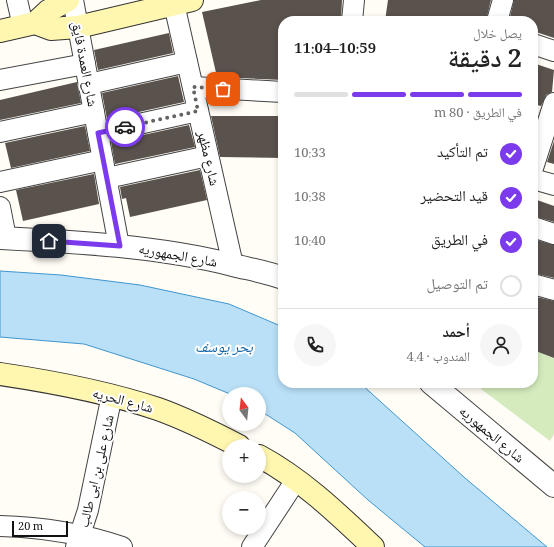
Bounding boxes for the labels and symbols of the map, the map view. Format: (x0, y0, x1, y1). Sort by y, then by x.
street label: شارع العمدة فايق (63, 20, 103, 109)
pin (206, 72, 240, 106)
courier (105, 107, 145, 147)
street label: شارع مظهر (189, 128, 225, 188)
pin (32, 224, 66, 258)
street label: شارع الجمهوريه (136, 238, 219, 276)
water label: بحر يوسف (195, 336, 254, 362)
street label: شارع الحريه (89, 382, 156, 422)
north arrow (222, 387, 266, 431)
street label: شارع الجمهوريه (453, 401, 529, 470)
street label: شارع على بن ابى طالب (73, 413, 123, 530)
scale bar (12, 519, 68, 538)

